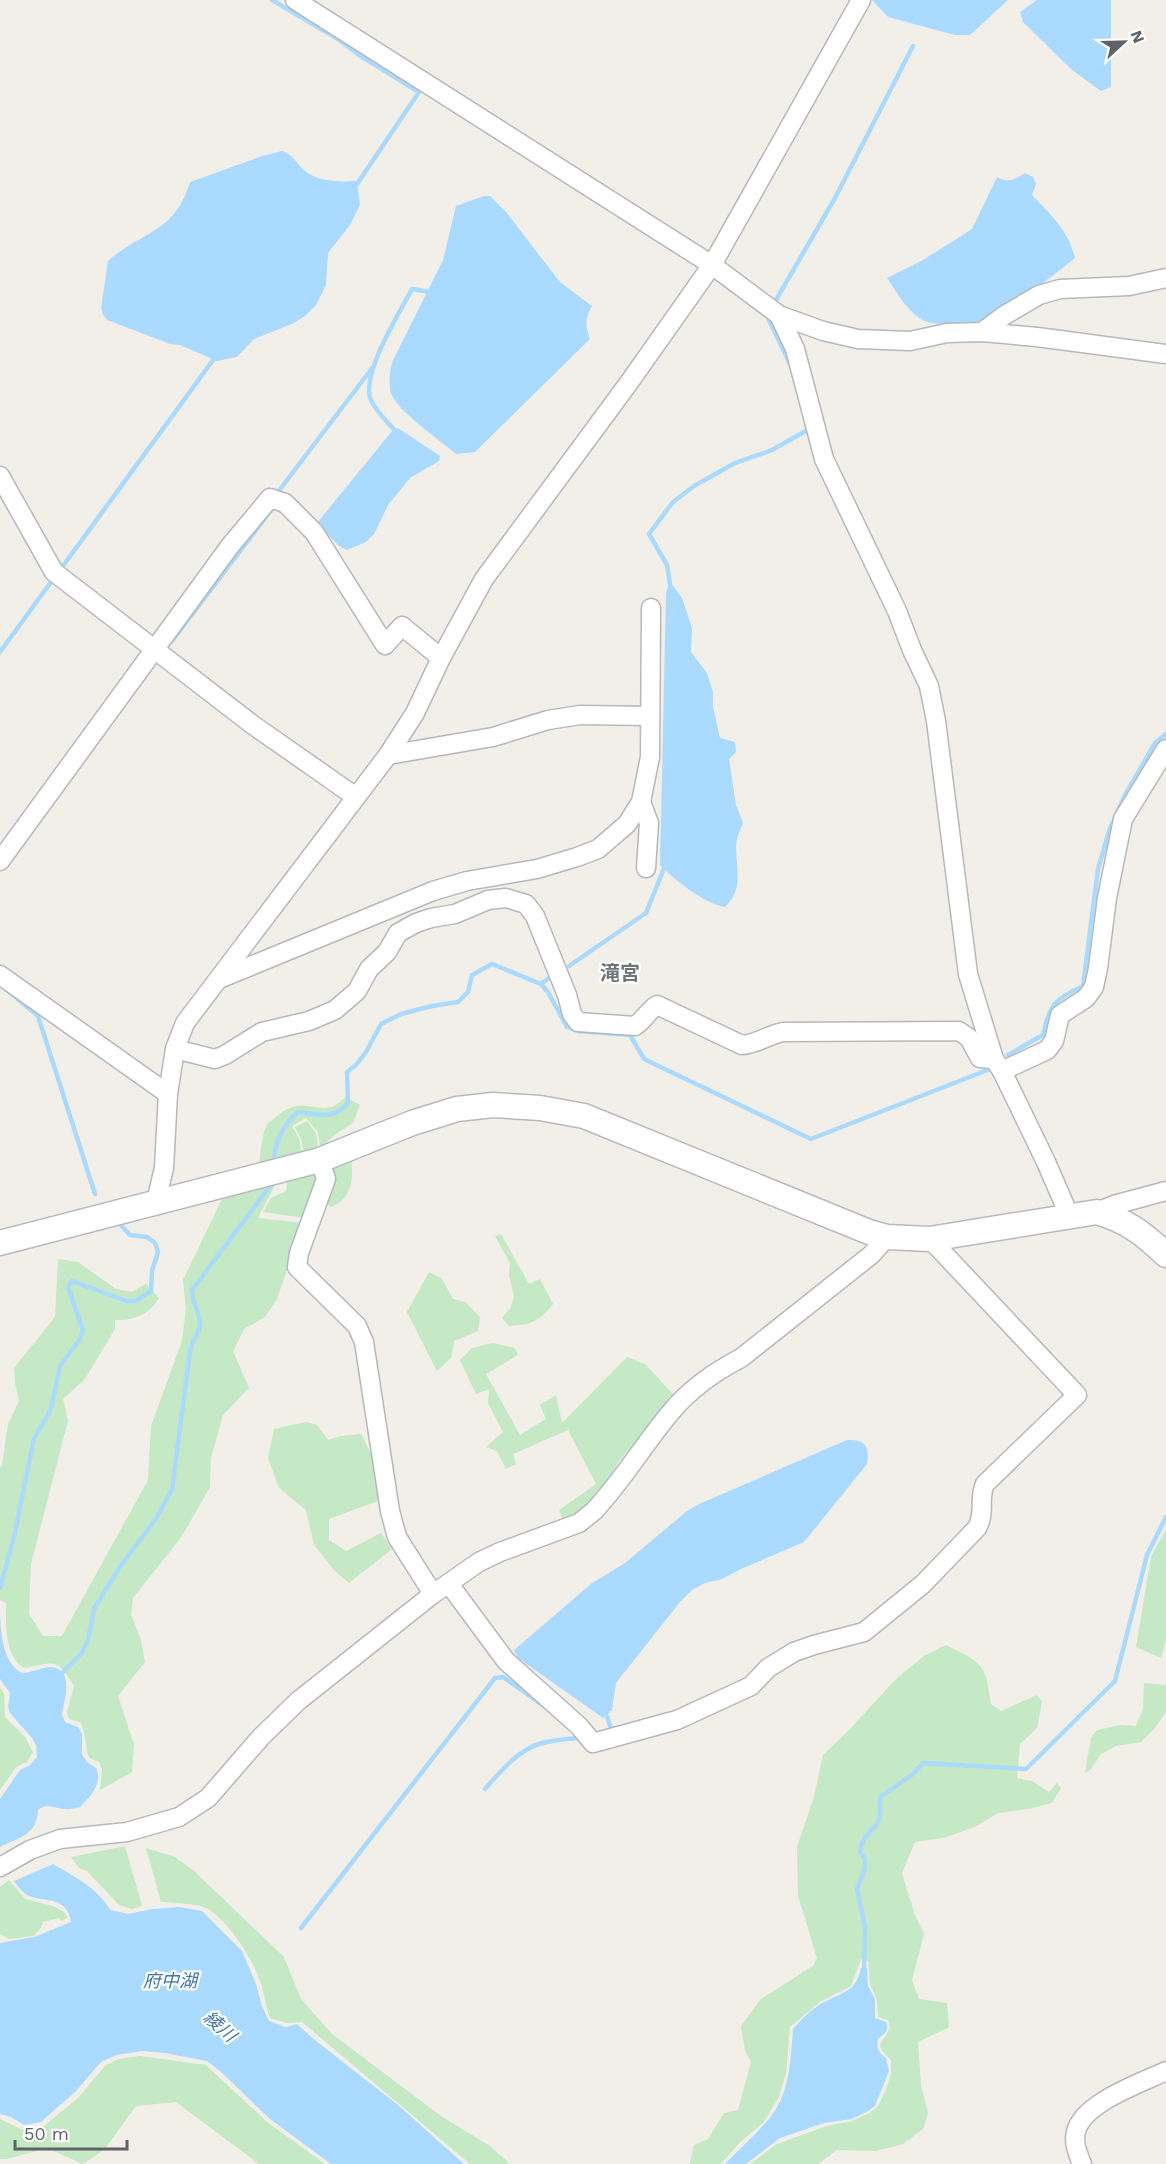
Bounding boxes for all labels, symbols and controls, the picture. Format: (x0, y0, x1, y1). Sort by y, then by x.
north arrow (1094, 12, 1154, 72)
text: N (1126, 28, 1148, 46)
district label: 滝宮 (600, 961, 640, 985)
water label: 府中湖 (143, 1970, 200, 1991)
water label: 綾川 (200, 2006, 242, 2047)
scale bar (15, 2113, 128, 2151)
text: 50 m (24, 2123, 69, 2144)

